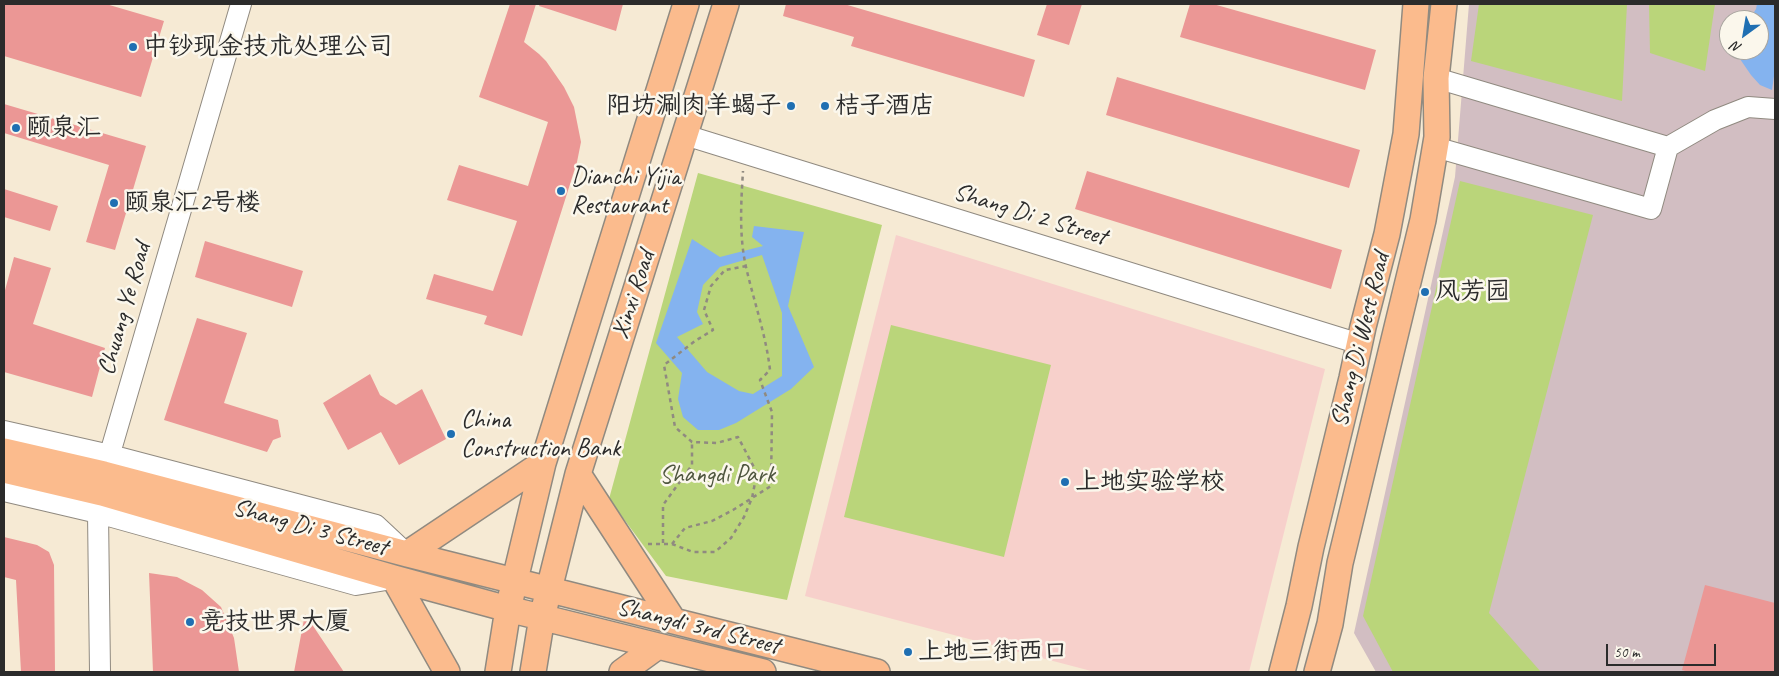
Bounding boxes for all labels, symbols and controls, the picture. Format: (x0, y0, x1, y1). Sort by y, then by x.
north arrow (1719, 10, 1769, 60)
place label: 中钞现金技术处理公司 (143, 32, 393, 62)
text: N (1728, 38, 1745, 57)
marker: 中钞现金技术处理公司 (127, 41, 139, 53)
place label: 阳坊涮肉羊蝎子 (606, 91, 781, 121)
place label: 桔子酒店 (835, 91, 935, 121)
marker: 阳坊涮肉羊蝎子 (785, 100, 797, 112)
marker: 桔子酒店 (819, 100, 831, 112)
place label: 颐泉汇 (26, 113, 101, 143)
marker: 颐泉汇 (10, 122, 22, 134)
place label: Dianchi Yijia Restaurant (571, 162, 680, 221)
street label: Shang Di 2 Street (950, 177, 1110, 253)
marker: Dianchi Yijia Restaurant (555, 185, 567, 197)
place label: 颐泉汇2号楼 (124, 188, 260, 218)
marker: 颐泉汇2号楼 (108, 197, 120, 209)
street label: Chuang Ye Road (92, 240, 158, 378)
street label: Xinxi Road (606, 247, 662, 343)
street label: Shang Di West Road (1325, 250, 1397, 430)
place label: 风芳园 (1435, 277, 1510, 307)
marker: 风芳园 (1419, 286, 1431, 298)
place label: China Construction Bank (461, 405, 620, 464)
marker: China Construction Bank (445, 428, 457, 440)
park label: Shangdi Park (659, 460, 775, 490)
place label: 上地实验学校 (1075, 467, 1225, 497)
marker: 上地实验学校 (1059, 476, 1071, 488)
street label: Shang Di 3 Street (229, 493, 391, 563)
street label: Shangdi 3rd Street (614, 592, 782, 662)
place label: 竞技世界大厦 (200, 607, 350, 637)
marker: 竞技世界大厦 (184, 616, 196, 628)
scale bar (1609, 634, 1719, 666)
place label: 上地三街西口 (918, 637, 1068, 667)
text: 50 m (1614, 643, 1640, 662)
marker: 上地三街西口 (902, 646, 914, 658)

